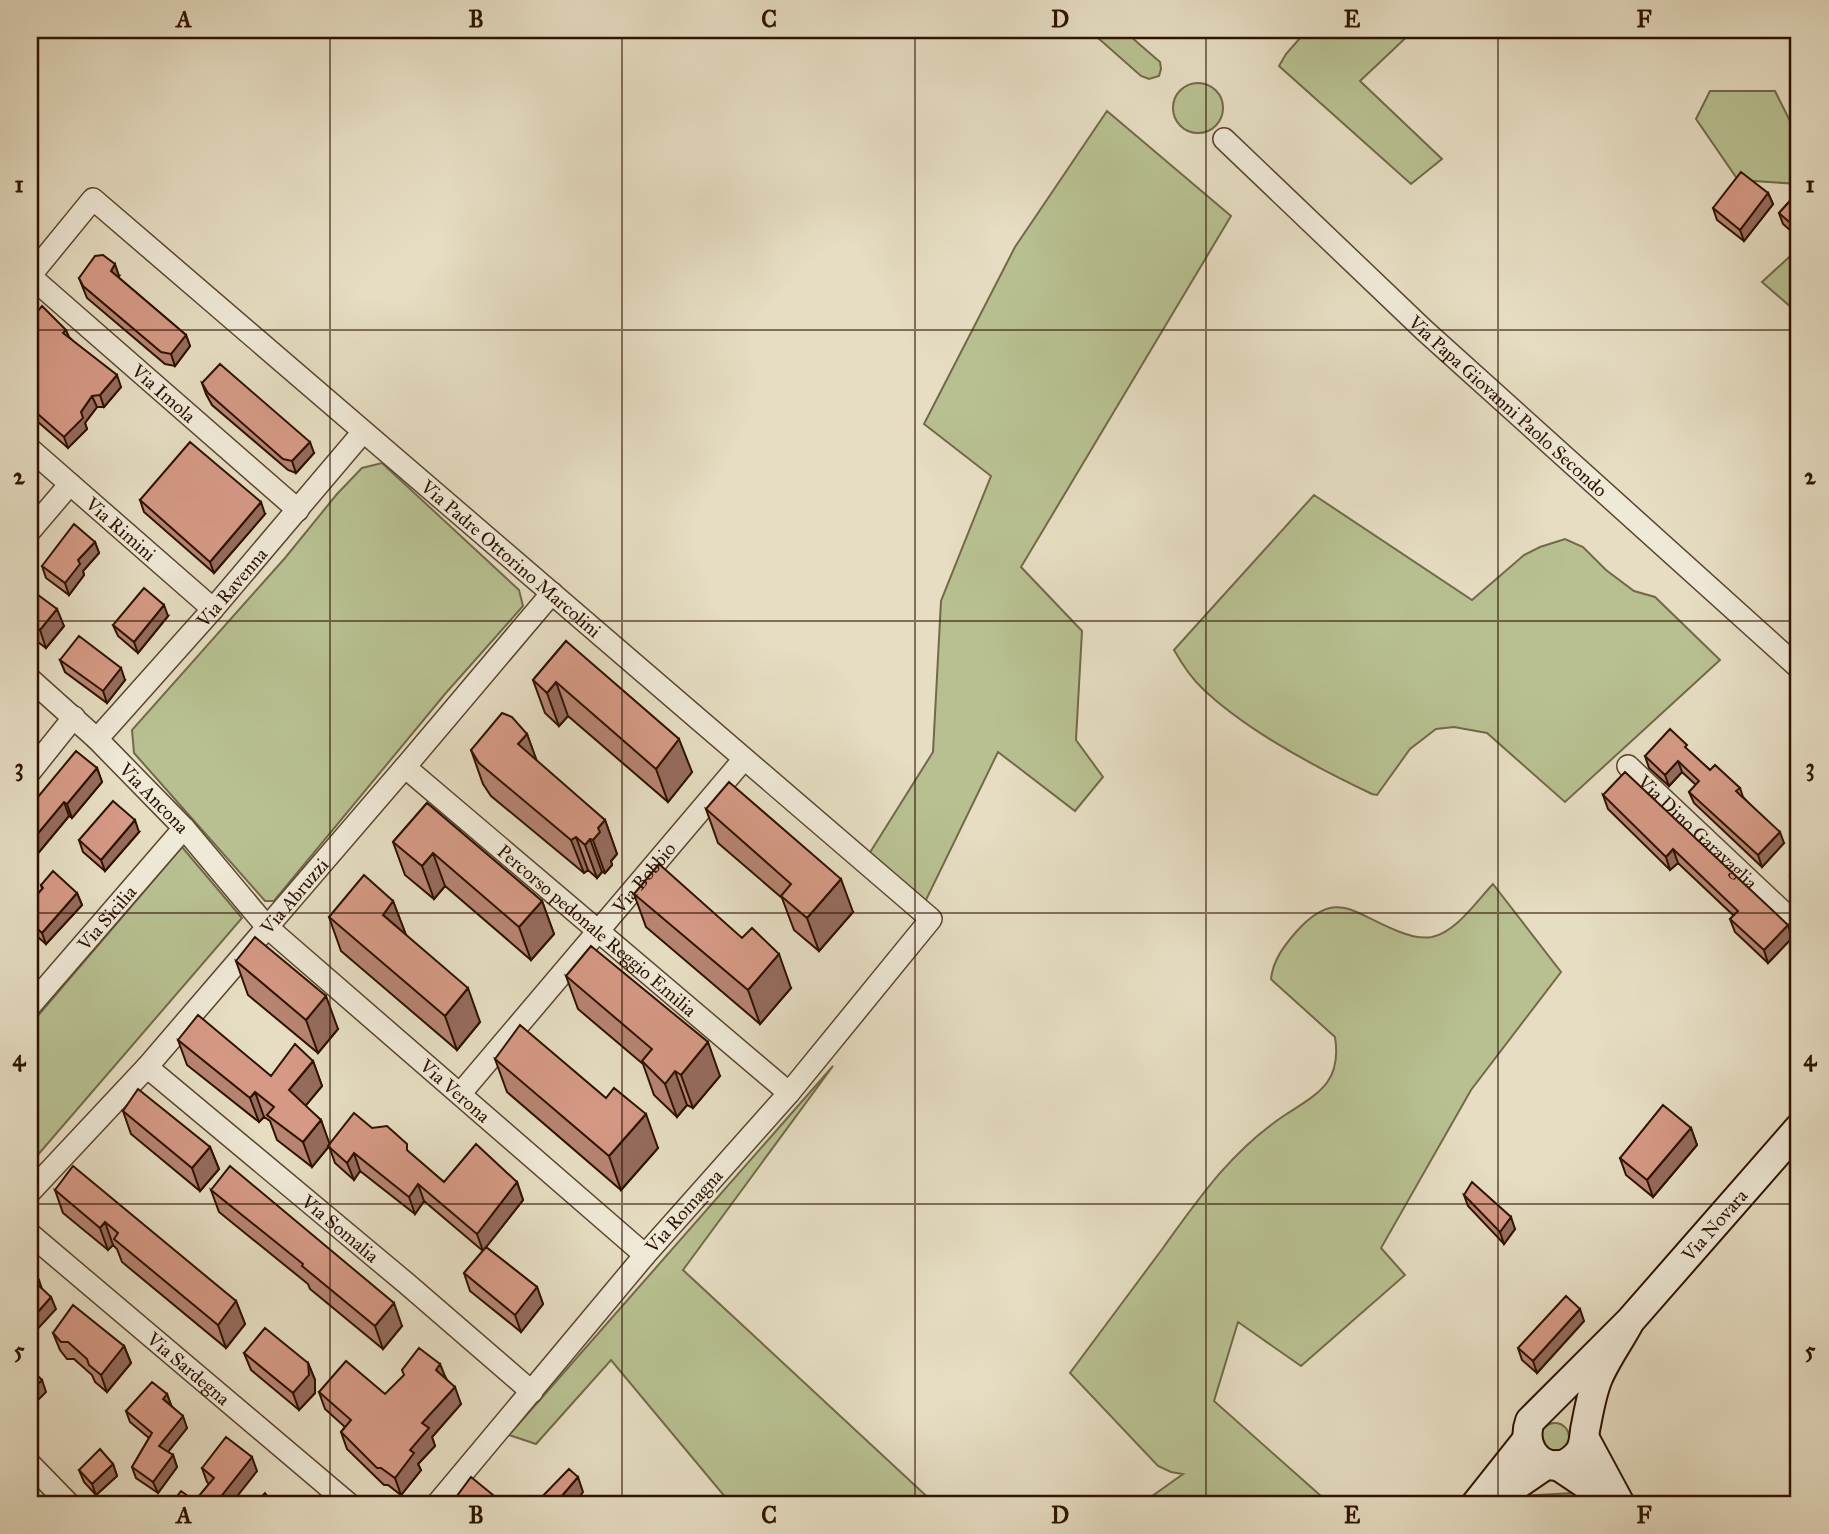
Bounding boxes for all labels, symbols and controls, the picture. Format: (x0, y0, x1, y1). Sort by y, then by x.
text: A (174, 5, 192, 33)
text: B (468, 5, 484, 33)
text: C (761, 5, 777, 33)
text: D (1051, 5, 1069, 33)
text: E (1344, 5, 1361, 33)
text: F (1636, 5, 1652, 33)
text: 1 (14, 170, 24, 198)
text: 1 (1805, 170, 1815, 198)
street label: Via Papa Giovanni Paolo Secondo (1403, 310, 1613, 502)
street label: Via Imola (127, 358, 202, 428)
text: 2 (13, 462, 25, 490)
text: 2 (1804, 462, 1816, 490)
street label: Via Padre Ottorino Marcolini (416, 474, 606, 642)
street label: Via Rimini (80, 491, 161, 566)
street label: Via Ravenna (191, 542, 272, 632)
text: 3 (14, 753, 24, 782)
text: 3 (1805, 753, 1815, 782)
street label: Via Ancona (114, 757, 195, 838)
street label: Via Dino Garavaglia (1632, 769, 1763, 894)
street label: Via Bobbio (606, 837, 680, 918)
street label: Percorso pedonale Reggio Emilia (493, 839, 702, 1022)
street label: Via Abruzzi (255, 853, 333, 939)
street label: Via Sicilia (72, 880, 142, 955)
text: 4 (13, 1044, 27, 1072)
text: 4 (1804, 1044, 1818, 1072)
street label: Via Verona (415, 1053, 496, 1128)
street label: Via Romagna (640, 1164, 729, 1259)
street label: Via Novara (1676, 1183, 1753, 1266)
street label: Via Somalia (296, 1189, 385, 1268)
street label: Via Sardegna (142, 1326, 236, 1410)
text: 5 (14, 1336, 25, 1364)
text: 5 (1805, 1336, 1816, 1364)
text: A (174, 1501, 192, 1529)
text: B (468, 1501, 484, 1529)
text: C (761, 1501, 777, 1529)
text: D (1051, 1501, 1069, 1529)
text: E (1344, 1501, 1361, 1529)
text: F (1636, 1501, 1652, 1529)

